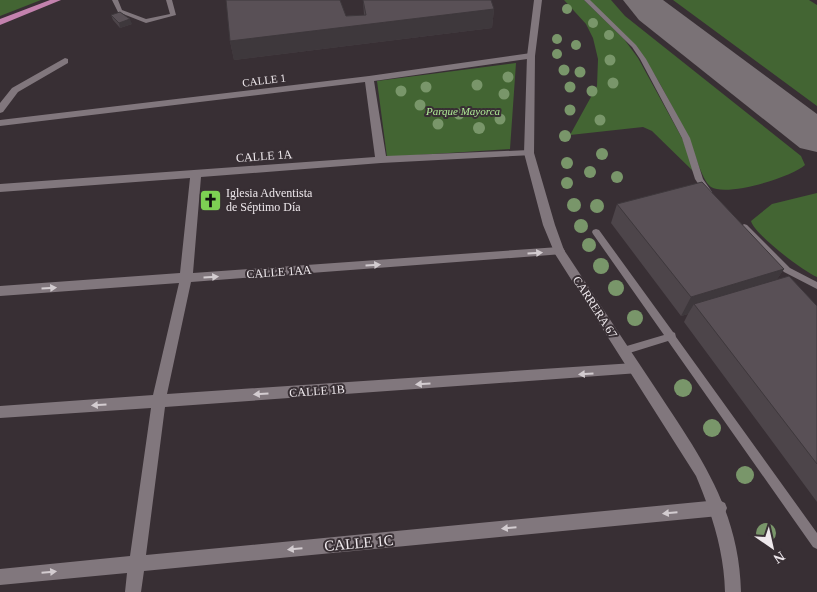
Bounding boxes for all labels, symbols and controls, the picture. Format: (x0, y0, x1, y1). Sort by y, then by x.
street label: CALLE 1 (242, 71, 286, 89)
park label: Parque Mayorca (425, 105, 501, 117)
street label: CALLE 1A (235, 147, 293, 165)
place label: Iglesia Adventista de Séptimo Día (226, 186, 313, 214)
church icon: Iglesia Adventista de Séptimo Día (198, 188, 222, 212)
one-way arrow (527, 248, 543, 256)
one-way arrow (365, 260, 381, 268)
street label: CALLE 1AA (246, 263, 312, 281)
one-way arrow (203, 273, 219, 281)
street label: CARRERA 67 (570, 273, 620, 341)
one-way arrow (41, 284, 57, 292)
one-way arrow (577, 370, 593, 378)
one-way arrow (415, 381, 431, 389)
street label: CALLE 1B (289, 382, 345, 400)
one-way arrow (253, 391, 269, 399)
one-way arrow (91, 402, 107, 410)
one-way arrow (662, 509, 678, 517)
north arrow (747, 522, 797, 572)
one-way arrow (500, 525, 516, 533)
street label: CALLE 1C (324, 532, 394, 554)
one-way arrow (286, 545, 302, 553)
text: N (771, 548, 787, 566)
one-way arrow (41, 568, 57, 576)

